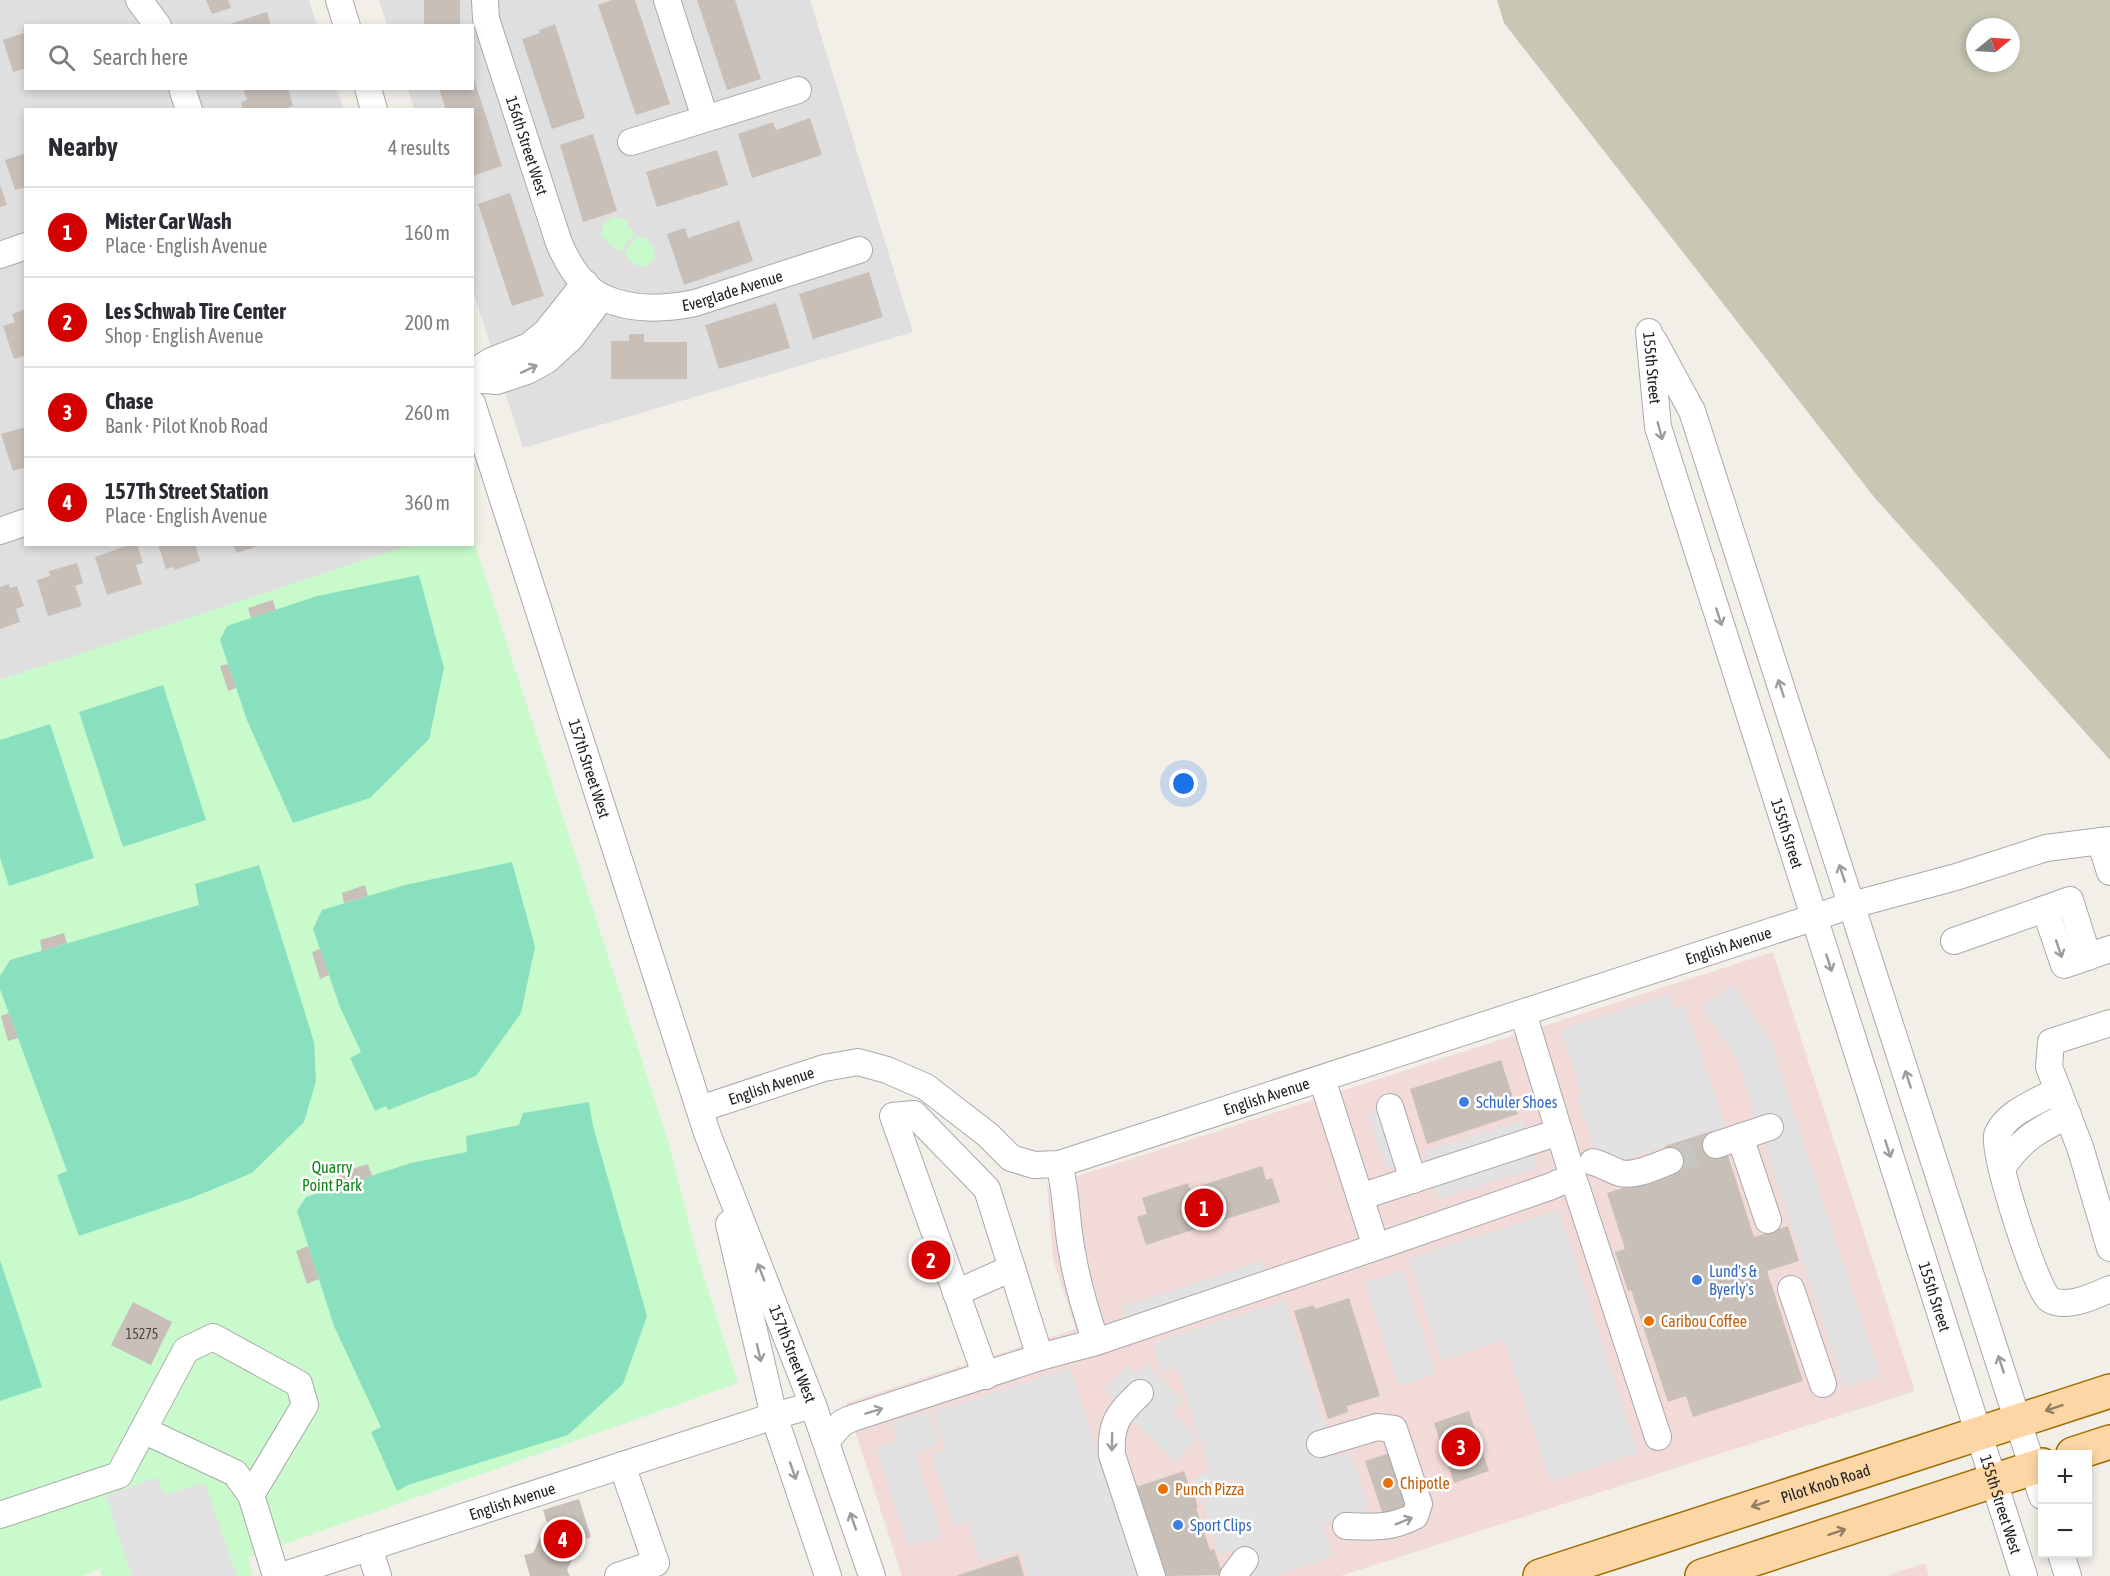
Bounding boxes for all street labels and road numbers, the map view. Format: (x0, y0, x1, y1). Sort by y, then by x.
street label: 156th Street West (503, 94, 552, 198)
street label: Everglade Avenue (681, 266, 785, 314)
street label: 155th Street (1640, 331, 1665, 405)
street label: 157th Street West (565, 717, 614, 821)
street label: 155th Street (1768, 796, 1807, 871)
street label: English Avenue (1683, 923, 1774, 968)
street label: English Avenue (726, 1063, 816, 1108)
street label: English Avenue (1221, 1074, 1312, 1119)
street label: 155th Street (1915, 1259, 1955, 1334)
street label: 157th Street West (766, 1303, 820, 1406)
street label: 155th Street West (1977, 1452, 2025, 1556)
street label: Pilot Knob Road (1778, 1460, 1872, 1506)
street label: English Avenue (467, 1479, 557, 1523)

